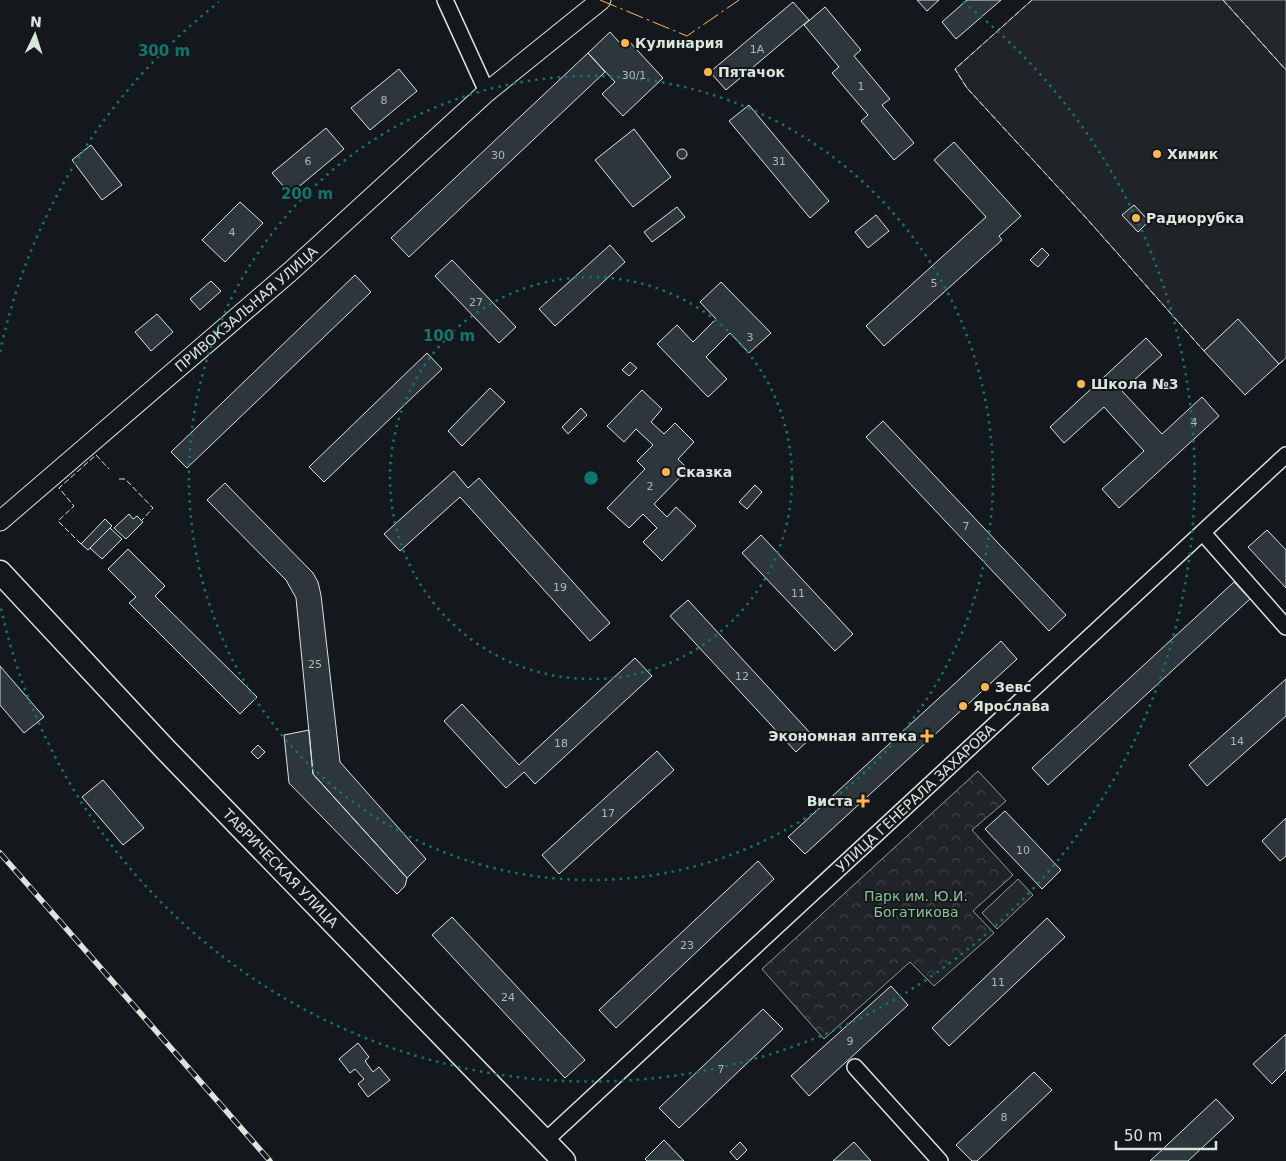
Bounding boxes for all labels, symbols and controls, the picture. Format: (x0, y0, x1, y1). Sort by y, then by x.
north arrow (10, 10, 60, 60)
text: N (30, 14, 42, 30)
place label: Кулинария (635, 35, 724, 51)
marker: Кулинария (619, 37, 631, 49)
text: 300 m (138, 42, 190, 60)
house number: 1А (750, 43, 765, 56)
place label: Пятачок (718, 64, 785, 80)
marker: Пятачок (702, 66, 714, 78)
house number: 30/1 (622, 69, 646, 82)
house number: 1 (858, 80, 865, 93)
house number: 8 (381, 94, 388, 107)
place label: Химик (1167, 146, 1219, 162)
marker: Химик (1151, 148, 1163, 160)
house number: 30 (491, 149, 505, 162)
house number: 6 (305, 155, 312, 168)
house number: 31 (772, 155, 786, 168)
text: 200 m (281, 185, 333, 203)
place label: Радиорубка (1146, 210, 1244, 226)
marker: Радиорубка (1130, 212, 1142, 224)
house number: 4 (229, 226, 236, 239)
street label: ПРИВОКЗАЛЬНАЯ УЛИЦА (172, 243, 321, 375)
house number: 5 (931, 277, 938, 290)
house number: 27 (469, 296, 483, 309)
text: 100 m (423, 327, 475, 345)
house number: 3 (747, 331, 754, 344)
place label: Школа №3 (1091, 376, 1179, 392)
marker: Школа №3 (1075, 378, 1087, 390)
house number: 4 (1191, 416, 1198, 429)
place label: Сказка (676, 464, 732, 480)
marker: Сказка (660, 466, 672, 478)
centre of rings (582, 469, 600, 487)
house number: 2 (647, 480, 654, 493)
house number: 7 (963, 520, 970, 533)
house number: 19 (553, 581, 567, 594)
house number: 11 (791, 587, 805, 600)
house number: 25 (308, 658, 322, 671)
house number: 12 (735, 670, 749, 683)
place label: Зевс (995, 679, 1032, 695)
marker: Зевс (979, 681, 991, 693)
place label: Ярослава (973, 698, 1050, 714)
marker: Ярослава (957, 700, 969, 712)
street label: УЛИЦА ГЕНЕРАЛА ЗАХАРОВА (833, 720, 998, 875)
place label: Экономная аптека (768, 728, 917, 744)
marker: Экономная аптека (921, 730, 933, 742)
house number: 14 (1230, 735, 1244, 748)
house number: 18 (554, 737, 568, 750)
place label: Виста (807, 793, 853, 809)
marker: Виста (857, 795, 869, 807)
street label: ТАВРИЧЕСКАЯ УЛИЦА (219, 805, 342, 931)
house number: 17 (601, 807, 615, 820)
house number: 10 (1016, 844, 1030, 857)
park label: Парк им. Ю.И. Богатикова (864, 888, 968, 920)
house number: 23 (680, 939, 694, 952)
house number: 11 (991, 976, 1005, 989)
house number: 24 (501, 991, 515, 1004)
house number: 9 (847, 1035, 854, 1048)
house number: 7 (718, 1063, 725, 1076)
house number: 8 (1001, 1111, 1008, 1124)
scale bar (1116, 1118, 1216, 1150)
text: 50 m (1124, 1127, 1162, 1145)

